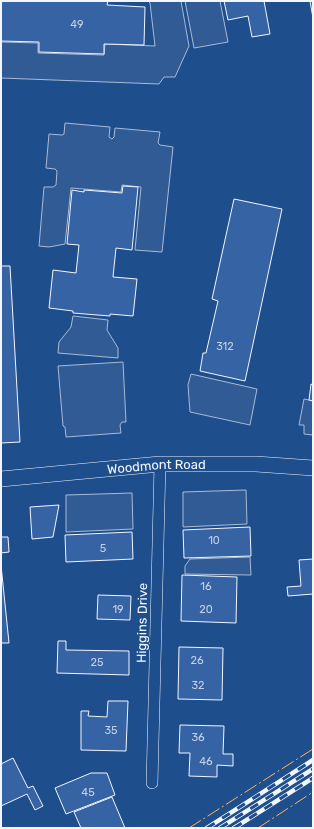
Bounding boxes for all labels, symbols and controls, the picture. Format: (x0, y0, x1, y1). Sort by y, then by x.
house number: 49 (70, 18, 84, 31)
house number: 312 (216, 340, 234, 353)
street label: Woodmont Road (106, 457, 206, 476)
house number: 10 (208, 534, 220, 547)
house number: 5 (100, 542, 107, 555)
house number: 16 (200, 580, 212, 593)
street label: Higgins Drive (134, 583, 151, 663)
house number: 19 (112, 603, 124, 616)
house number: 20 (199, 603, 213, 616)
house number: 26 (190, 654, 204, 667)
house number: 25 (91, 656, 104, 669)
house number: 32 (191, 679, 205, 692)
house number: 35 (104, 724, 118, 737)
house number: 36 (191, 731, 205, 744)
house number: 46 (199, 755, 213, 768)
house number: 45 (81, 786, 95, 799)

